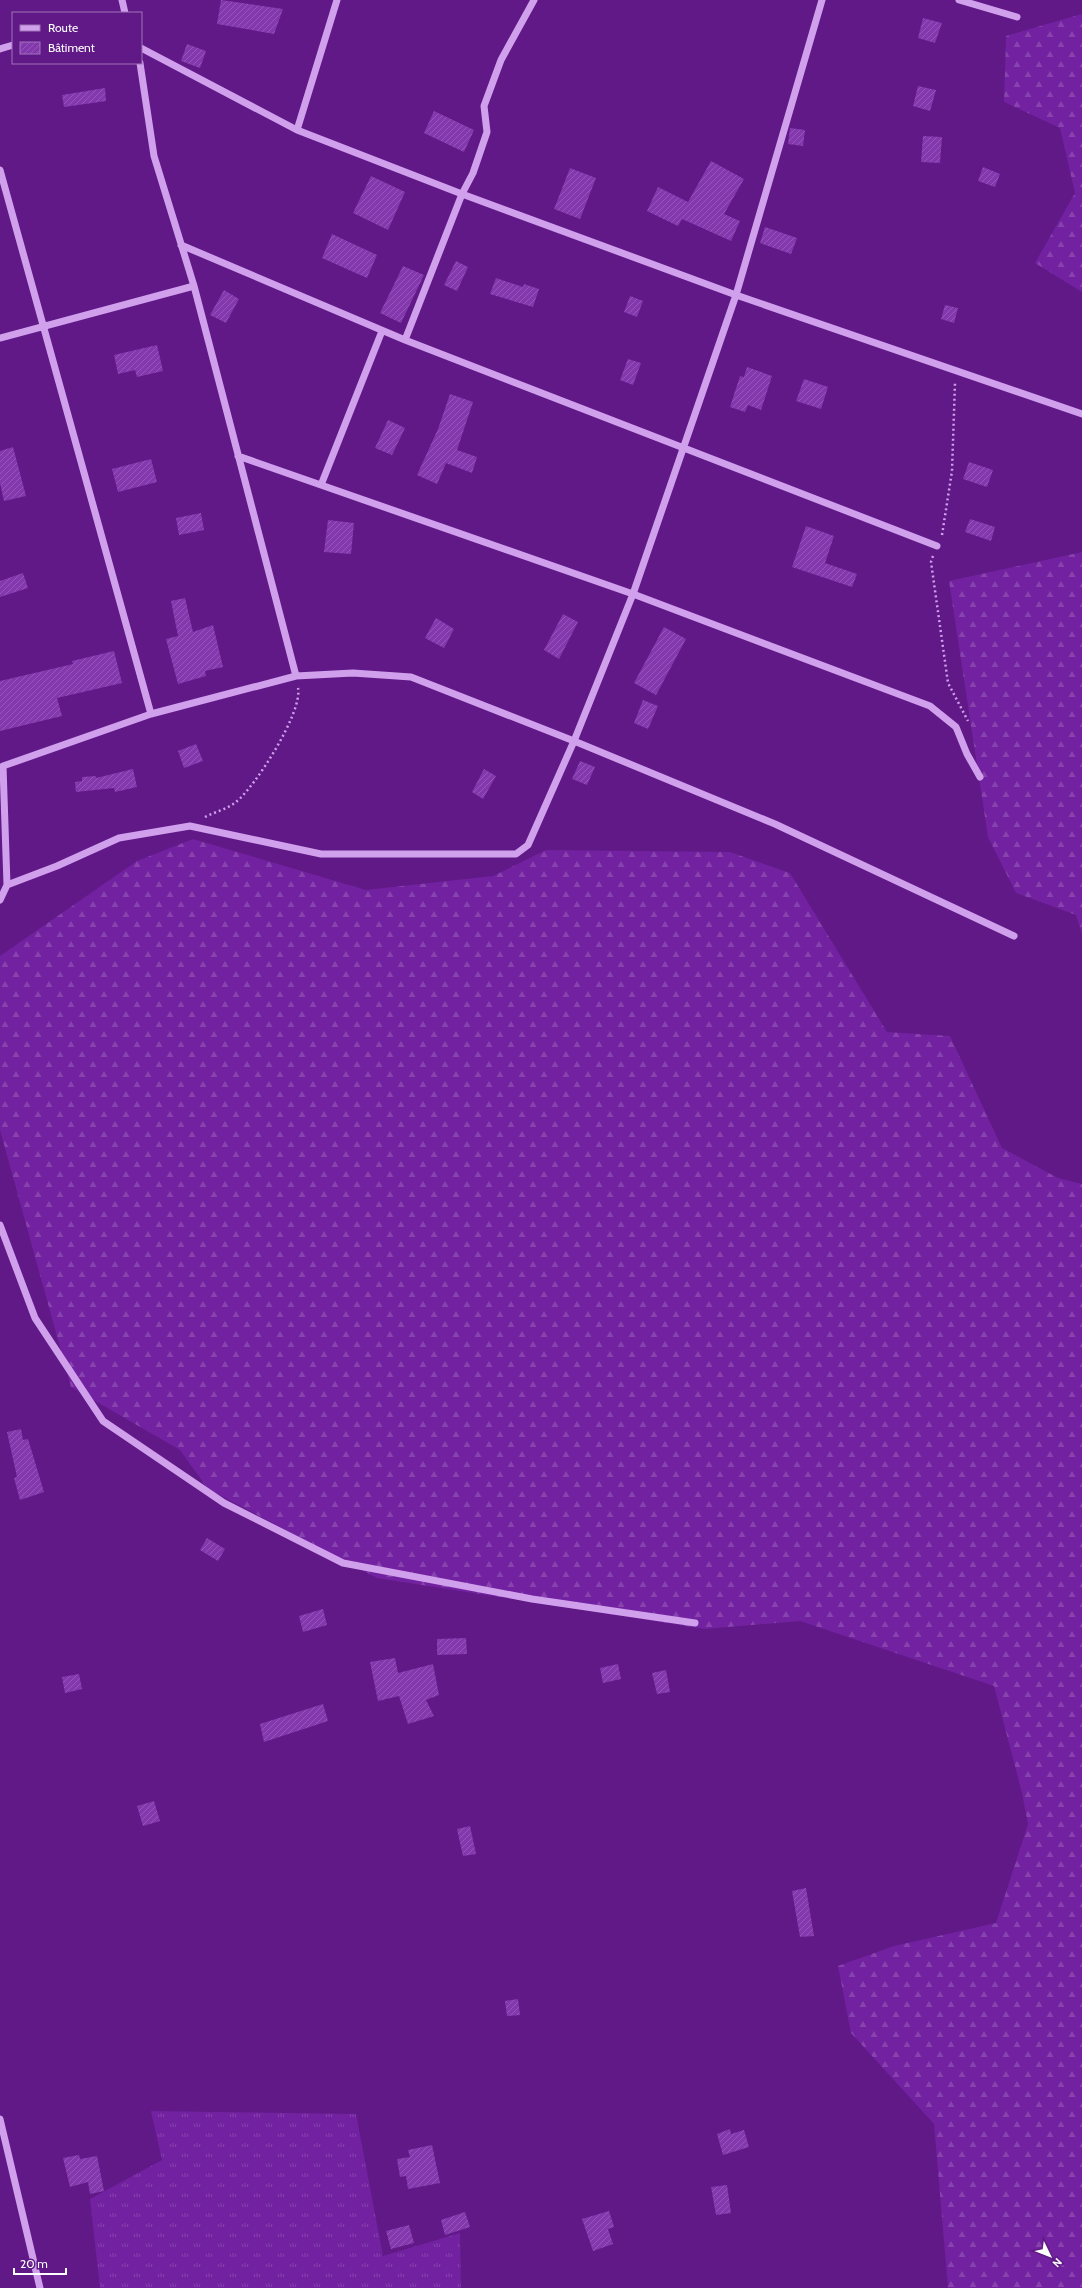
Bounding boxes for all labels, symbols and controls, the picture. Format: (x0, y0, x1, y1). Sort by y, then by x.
legend (12, 12, 142, 64)
text: Route (48, 20, 78, 35)
text: Bâtiment (48, 40, 95, 55)
north arrow (1030, 2236, 1070, 2276)
scale bar (14, 2250, 66, 2276)
text: N (1050, 2255, 1065, 2270)
text: 20 m (20, 2256, 48, 2271)

